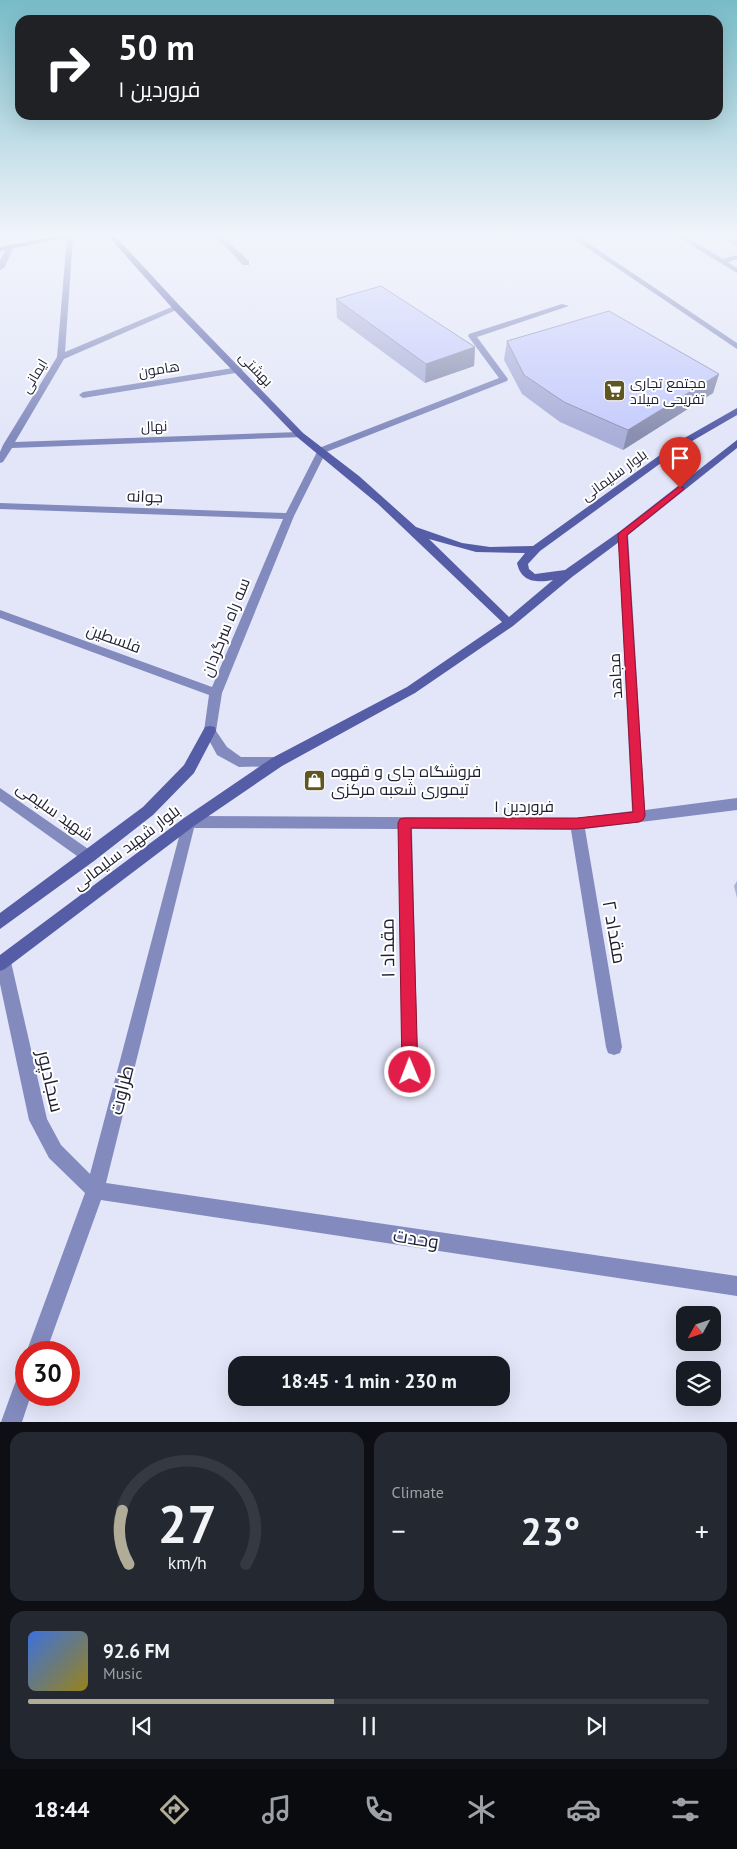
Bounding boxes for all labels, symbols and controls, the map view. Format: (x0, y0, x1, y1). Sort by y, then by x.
text: 50 m (118, 24, 195, 70)
icon: right (35, 35, 100, 100)
text: فروردین ۱ (118, 75, 200, 103)
street label: بهشتی (235, 348, 277, 390)
street label: ایمانی (17, 355, 51, 397)
street label: هامون (137, 357, 181, 381)
place label: مجتمع تجاری تفریحی میلاد (630, 374, 706, 408)
supermarket icon: مجتمع تجاری تفریحی میلاد (602, 379, 626, 403)
street label: نهال (140, 417, 168, 435)
pin (659, 437, 701, 488)
icon: arrive (666, 444, 694, 472)
street label: بلوار سلیمانی (578, 445, 650, 505)
street label: جوانه (127, 485, 163, 507)
street label: سه راه سرگردان (196, 575, 255, 680)
street label: فلسطین (84, 619, 144, 658)
street label: مجاهد (604, 653, 626, 699)
place label: فروشگاه چای و قهوه تیموری شعبه مرکزی (331, 761, 481, 800)
shop icon: فروشگاه چای و قهوه تیموری شعبه مرکزی (303, 768, 327, 792)
street label: شهید سلیمی (12, 777, 97, 846)
street label: فروردین ۱ (494, 796, 554, 817)
street label: بلوار شهید سلیمانی (68, 800, 184, 895)
street label: مقداد ۲ (598, 898, 632, 966)
street label: مقداد ۱ (374, 918, 400, 978)
position arrow (383, 1045, 435, 1097)
street label: سجادپور (31, 1047, 70, 1115)
street label: طراوت (103, 1063, 139, 1117)
street label: وحدت (391, 1223, 441, 1253)
north arrow (676, 1306, 721, 1351)
map controls (676, 1306, 721, 1406)
speed limit sign: 30 (15, 1341, 80, 1406)
button: layers (676, 1361, 721, 1406)
text: 18:45 · 1 min · 230 m (281, 1369, 457, 1393)
text: Climate (392, 1482, 444, 1502)
text: 27 (157, 1490, 216, 1557)
text: 23° (520, 1506, 580, 1555)
text: − (392, 1512, 406, 1549)
text: + (695, 1512, 709, 1549)
text: km/h (167, 1551, 206, 1574)
text: 92.6 FM (103, 1639, 170, 1663)
text: Music (103, 1663, 143, 1683)
icon: previous (128, 1712, 156, 1740)
icon: pause (355, 1712, 383, 1740)
icon: next (582, 1712, 610, 1740)
icon: directions (157, 1792, 192, 1827)
icon: music (259, 1792, 294, 1827)
icon: phone (361, 1792, 396, 1827)
icon: climate (464, 1792, 499, 1827)
icon: car (566, 1792, 601, 1827)
icon: filters (668, 1792, 703, 1827)
text: 18:44 (34, 1795, 89, 1823)

